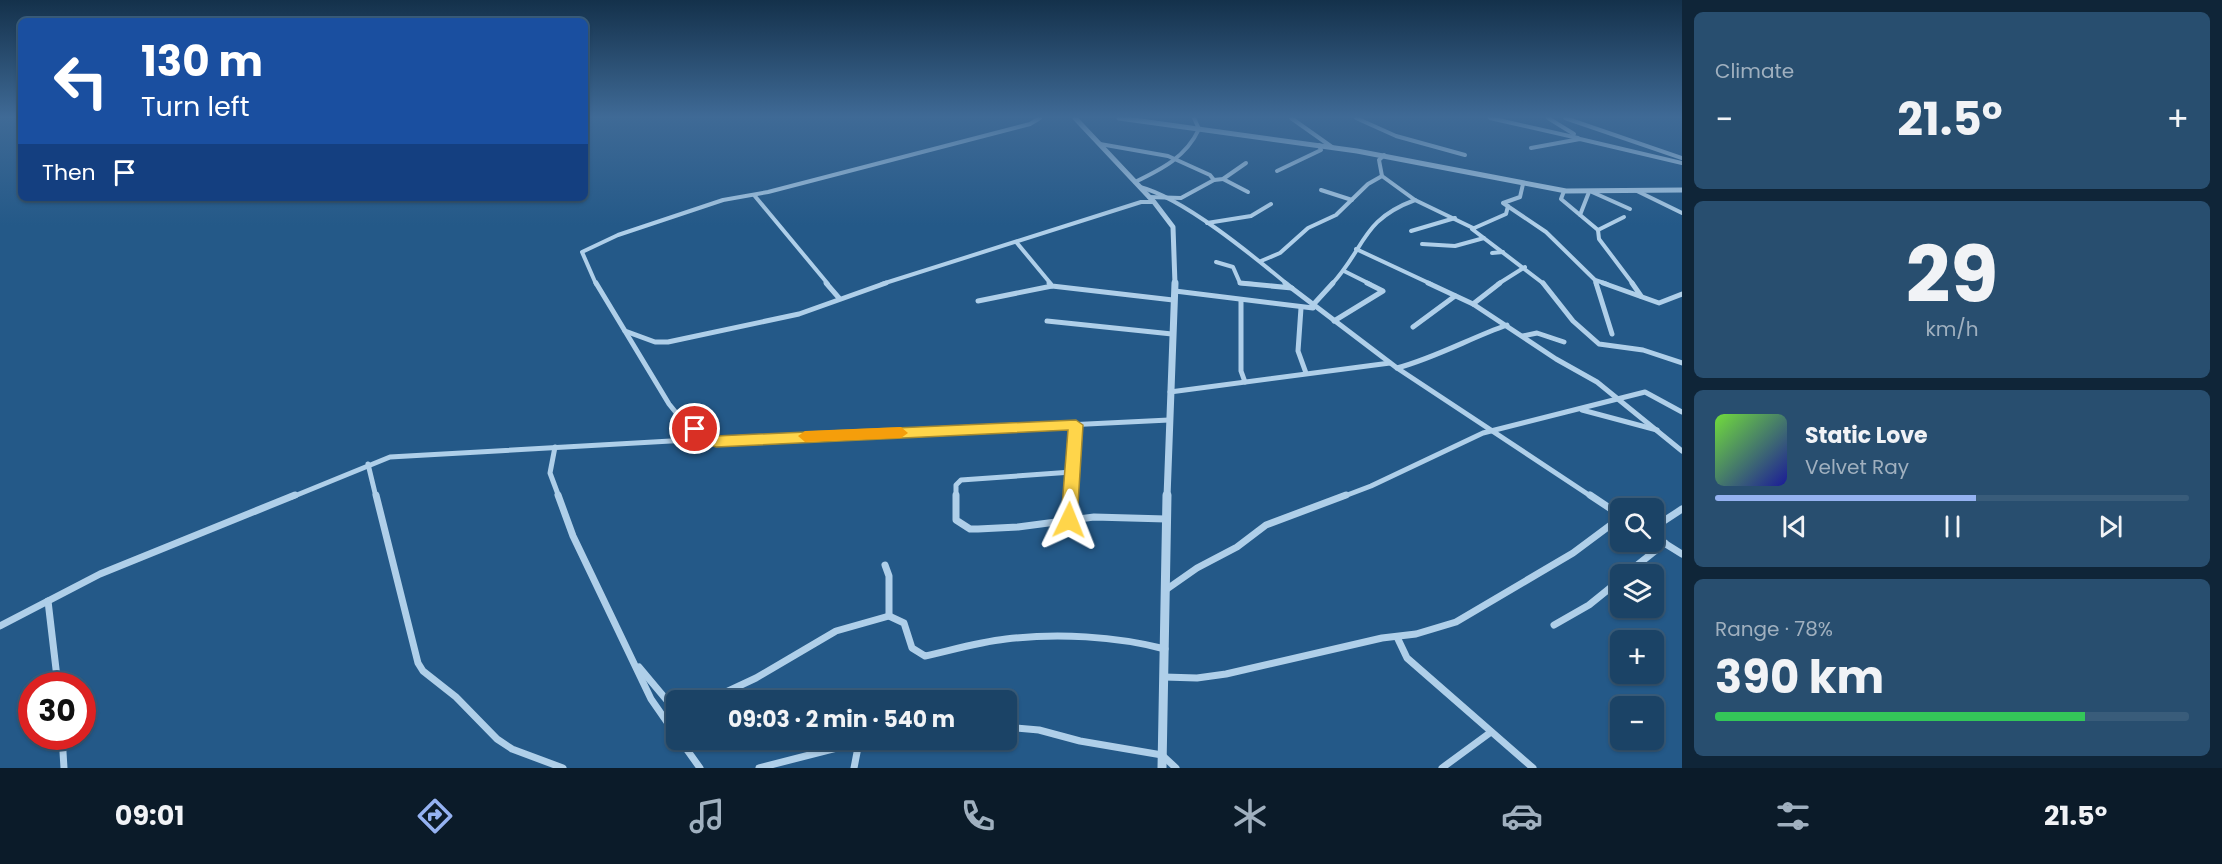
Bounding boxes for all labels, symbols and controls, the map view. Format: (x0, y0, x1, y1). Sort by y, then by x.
text: 130 m (141, 32, 263, 91)
icon: left (42, 42, 120, 120)
text: Climate (1715, 57, 1794, 85)
text: Turn left (141, 88, 250, 125)
text: 21.5° (1897, 88, 2003, 151)
text: − (1715, 96, 1733, 143)
text: + (2166, 96, 2189, 143)
icon: arrive (108, 156, 141, 189)
text: Then (42, 157, 96, 188)
text: 29 (1906, 220, 1998, 329)
text: km/h (1925, 315, 1979, 343)
pin (669, 403, 720, 454)
icon: arrive (678, 412, 711, 445)
text: Static Love (1805, 420, 1928, 451)
text: Velvet Ray (1805, 453, 1909, 481)
position arrow (1037, 488, 1101, 552)
map controls (1610, 498, 1664, 750)
button: search (1610, 498, 1664, 552)
icon: previous (1778, 510, 1811, 543)
icon: pause (1936, 510, 1969, 543)
icon: next (2094, 510, 2127, 543)
button: layers (1610, 564, 1664, 618)
text: Range · 78% (1715, 615, 1833, 643)
button: + (1610, 630, 1664, 684)
text: 390 km (1715, 646, 1884, 709)
speed limit sign: 30 (18, 672, 96, 750)
button: − (1610, 696, 1664, 750)
text: 09:03 · 2 min · 540 m (728, 704, 955, 735)
icon: directions (414, 795, 456, 837)
icon: music (686, 795, 728, 837)
icon: phone (957, 795, 999, 837)
icon: climate (1229, 795, 1271, 837)
icon: car (1501, 795, 1543, 837)
icon: filters (1772, 795, 1814, 837)
text: 09:01 (115, 797, 184, 834)
text: 21.5° (2044, 797, 2107, 834)

